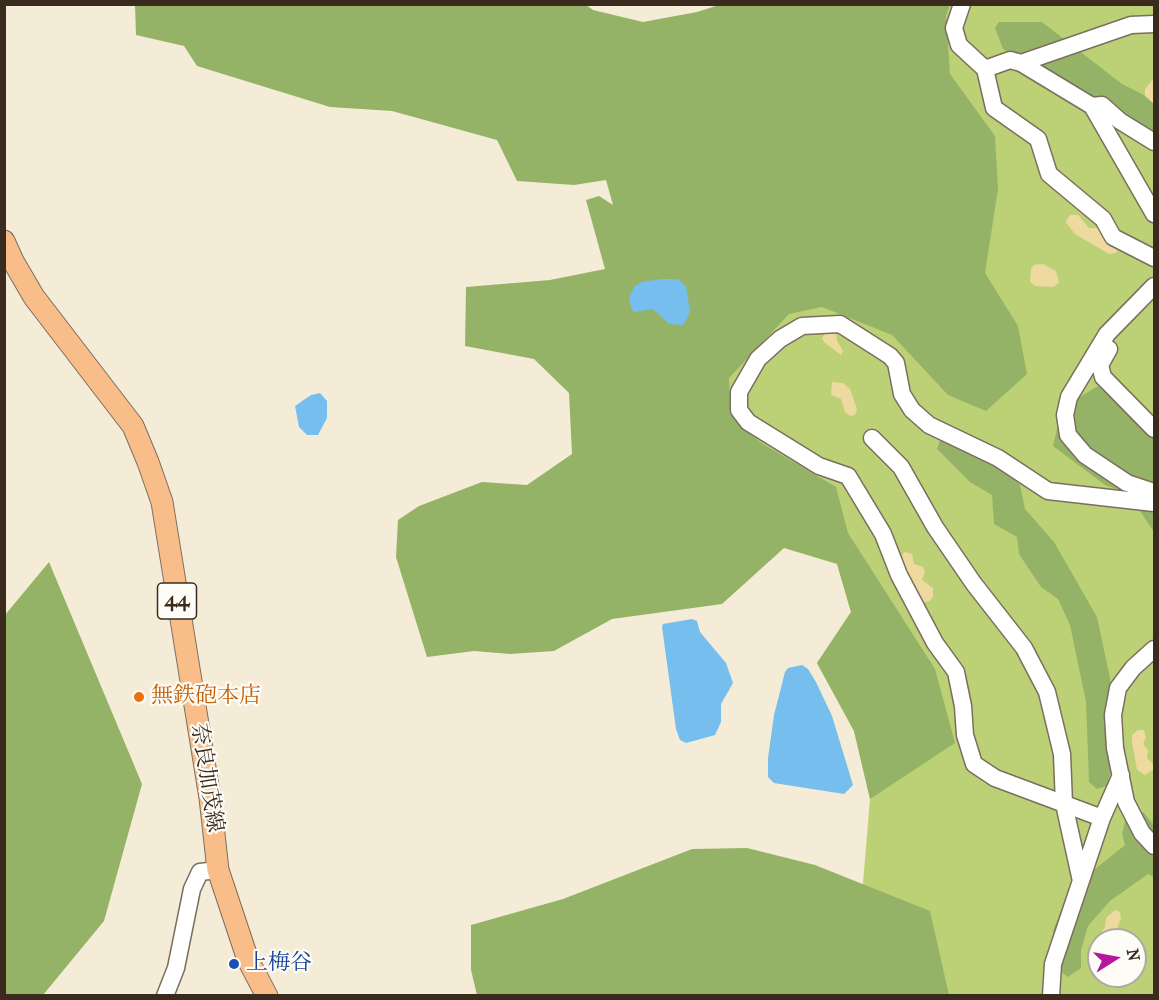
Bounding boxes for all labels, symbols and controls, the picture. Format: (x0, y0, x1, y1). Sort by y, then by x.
road number: 44 (158, 583, 196, 619)
place label: 無鉄砲本店 (151, 684, 261, 710)
marker: 無鉄砲本店 (132, 690, 146, 704)
street label: 奈良加茂線 (184, 722, 228, 834)
north arrow (1087, 928, 1147, 988)
text: N (1123, 947, 1144, 963)
place label: 上梅谷 (246, 951, 312, 977)
marker: 上梅谷 (227, 957, 241, 971)

